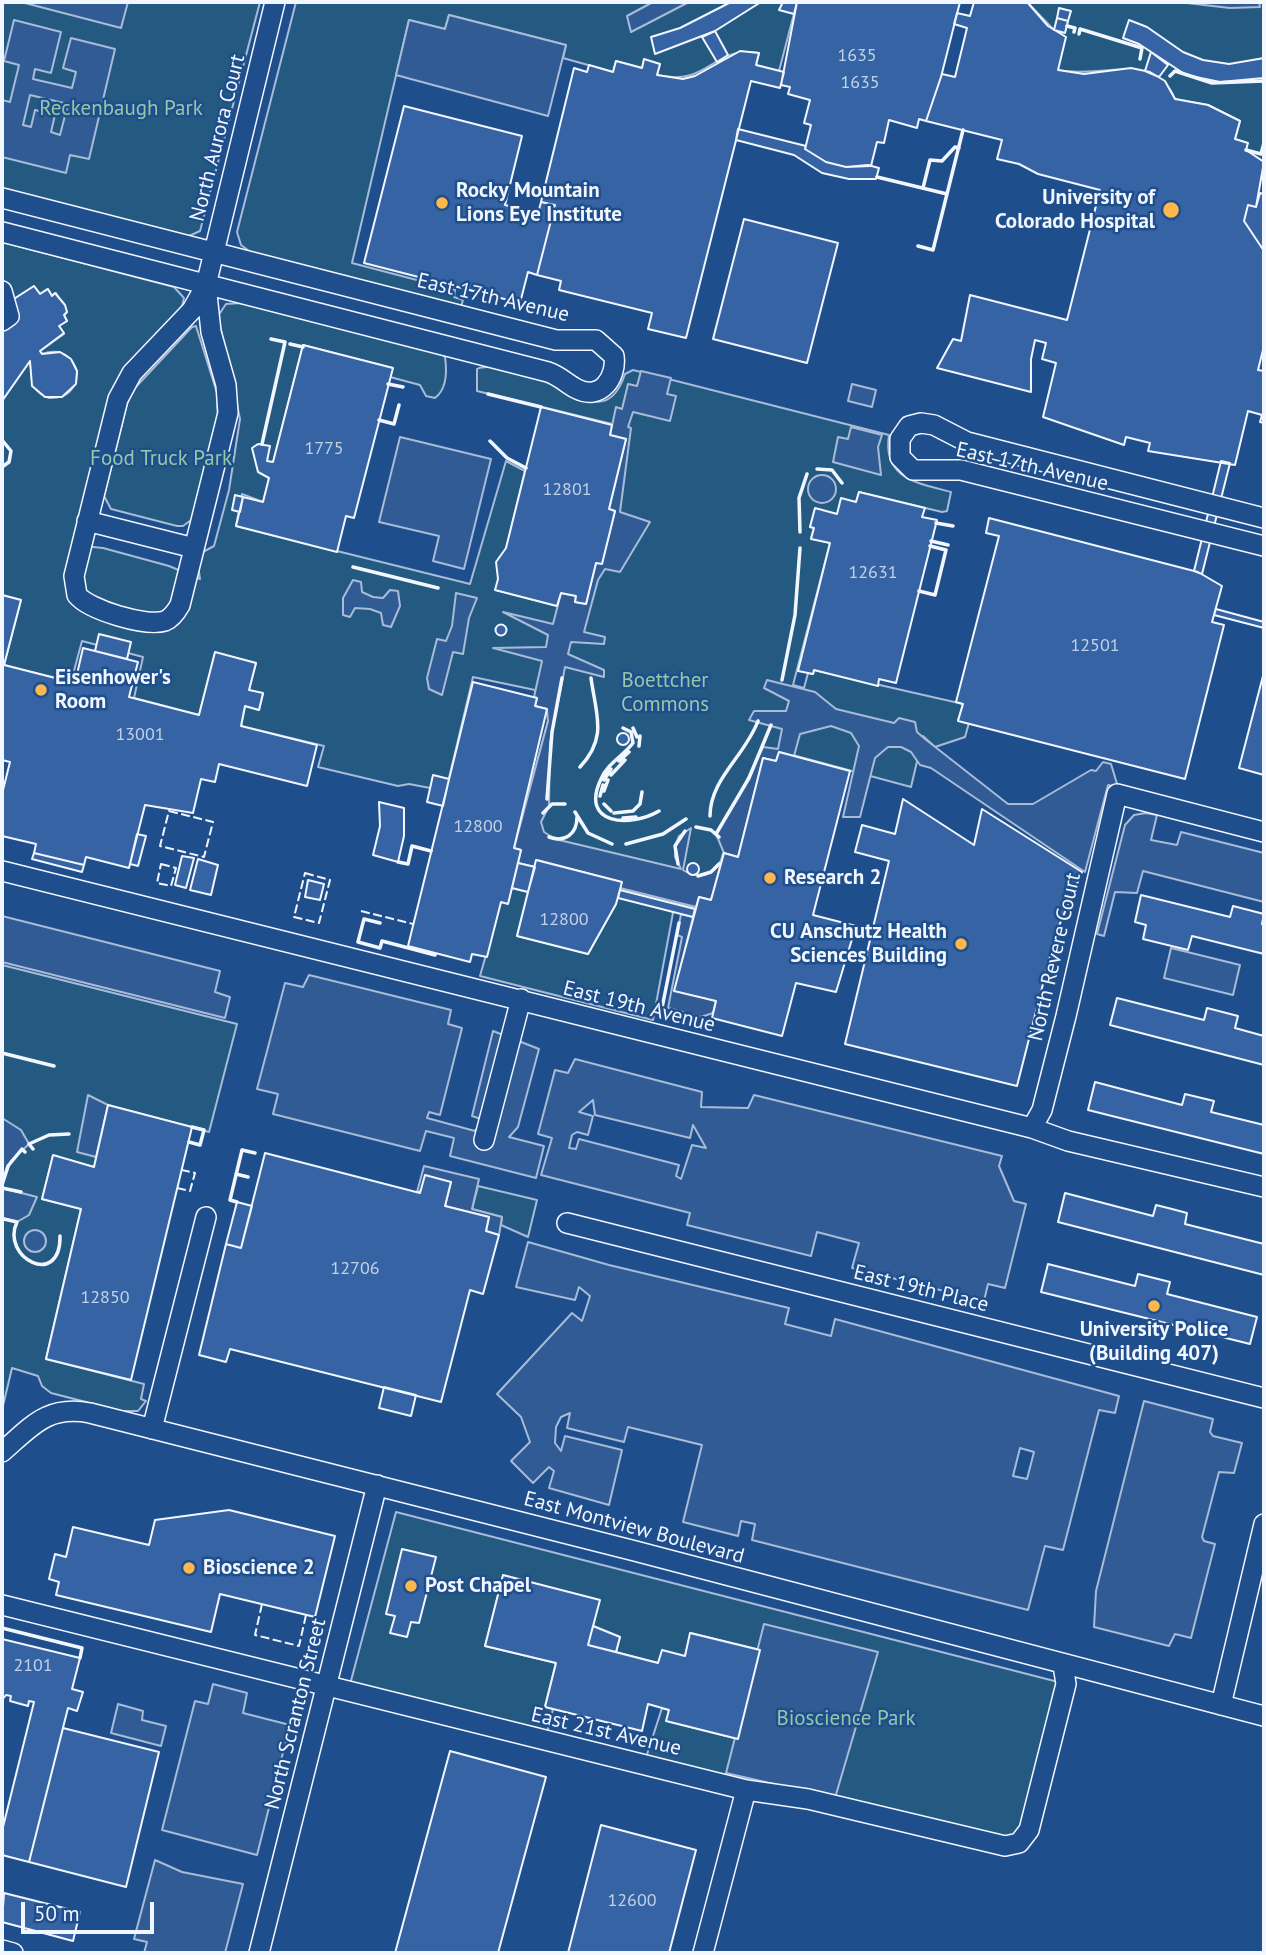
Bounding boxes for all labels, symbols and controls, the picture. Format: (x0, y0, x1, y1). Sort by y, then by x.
house number: 1635 (837, 45, 877, 67)
street label: North Aurora Court (185, 52, 251, 224)
house number: 1635 (840, 72, 880, 94)
park label: Reckenbaugh Park (39, 96, 203, 122)
place label: Rocky Mountain Lions Eye Institute (456, 178, 622, 228)
place label: University of Colorado Hospital (995, 185, 1155, 235)
marker: Rocky Mountain Lions Eye Institute (434, 195, 450, 211)
marker: University of Colorado Hospital (1161, 200, 1181, 220)
street label: East 17th Avenue (414, 268, 572, 328)
street label: East 17th Avenue (953, 437, 1111, 497)
house number: 1775 (304, 438, 344, 460)
park label: Food Truck Park (90, 446, 232, 472)
house number: 12801 (542, 479, 592, 501)
house number: 12631 (848, 562, 898, 584)
house number: 12501 (1070, 635, 1120, 657)
place label: Eisenhower's Room (55, 665, 171, 715)
park label: Boettcher Commons (621, 668, 709, 718)
marker: Eisenhower's Room (33, 682, 49, 698)
house number: 13001 (115, 724, 165, 746)
house number: 12800 (453, 816, 503, 838)
place label: Research 2 (784, 865, 881, 891)
marker: Research 2 (762, 870, 778, 886)
street label: North Revere Court (1023, 870, 1087, 1044)
house number: 12800 (539, 909, 589, 931)
place label: CU Anschutz Health Sciences Building (770, 919, 947, 969)
marker: CU Anschutz Health Sciences Building (953, 936, 969, 952)
street label: East 19th Avenue (560, 976, 718, 1038)
house number: 12706 (330, 1258, 380, 1280)
street label: East 19th Place (851, 1260, 991, 1318)
house number: 12850 (80, 1287, 130, 1309)
marker: University Police (Building 407) (1146, 1298, 1162, 1314)
place label: University Police (Building 407) (1080, 1317, 1228, 1367)
street label: East Montview Boulevard (521, 1486, 747, 1570)
place label: Bioscience 2 (203, 1555, 315, 1581)
marker: Bioscience 2 (181, 1560, 197, 1576)
place label: Post Chapel (425, 1573, 531, 1599)
marker: Post Chapel (403, 1578, 419, 1594)
street label: North Scranton Street (260, 1616, 332, 1812)
house number: 2101 (13, 1655, 53, 1677)
street label: East 21st Avenue (528, 1702, 684, 1762)
park label: Bioscience Park (776, 1706, 916, 1732)
scale bar (24, 1888, 158, 1932)
house number: 12600 (607, 1890, 657, 1912)
text: 50 m (34, 1900, 80, 1927)

